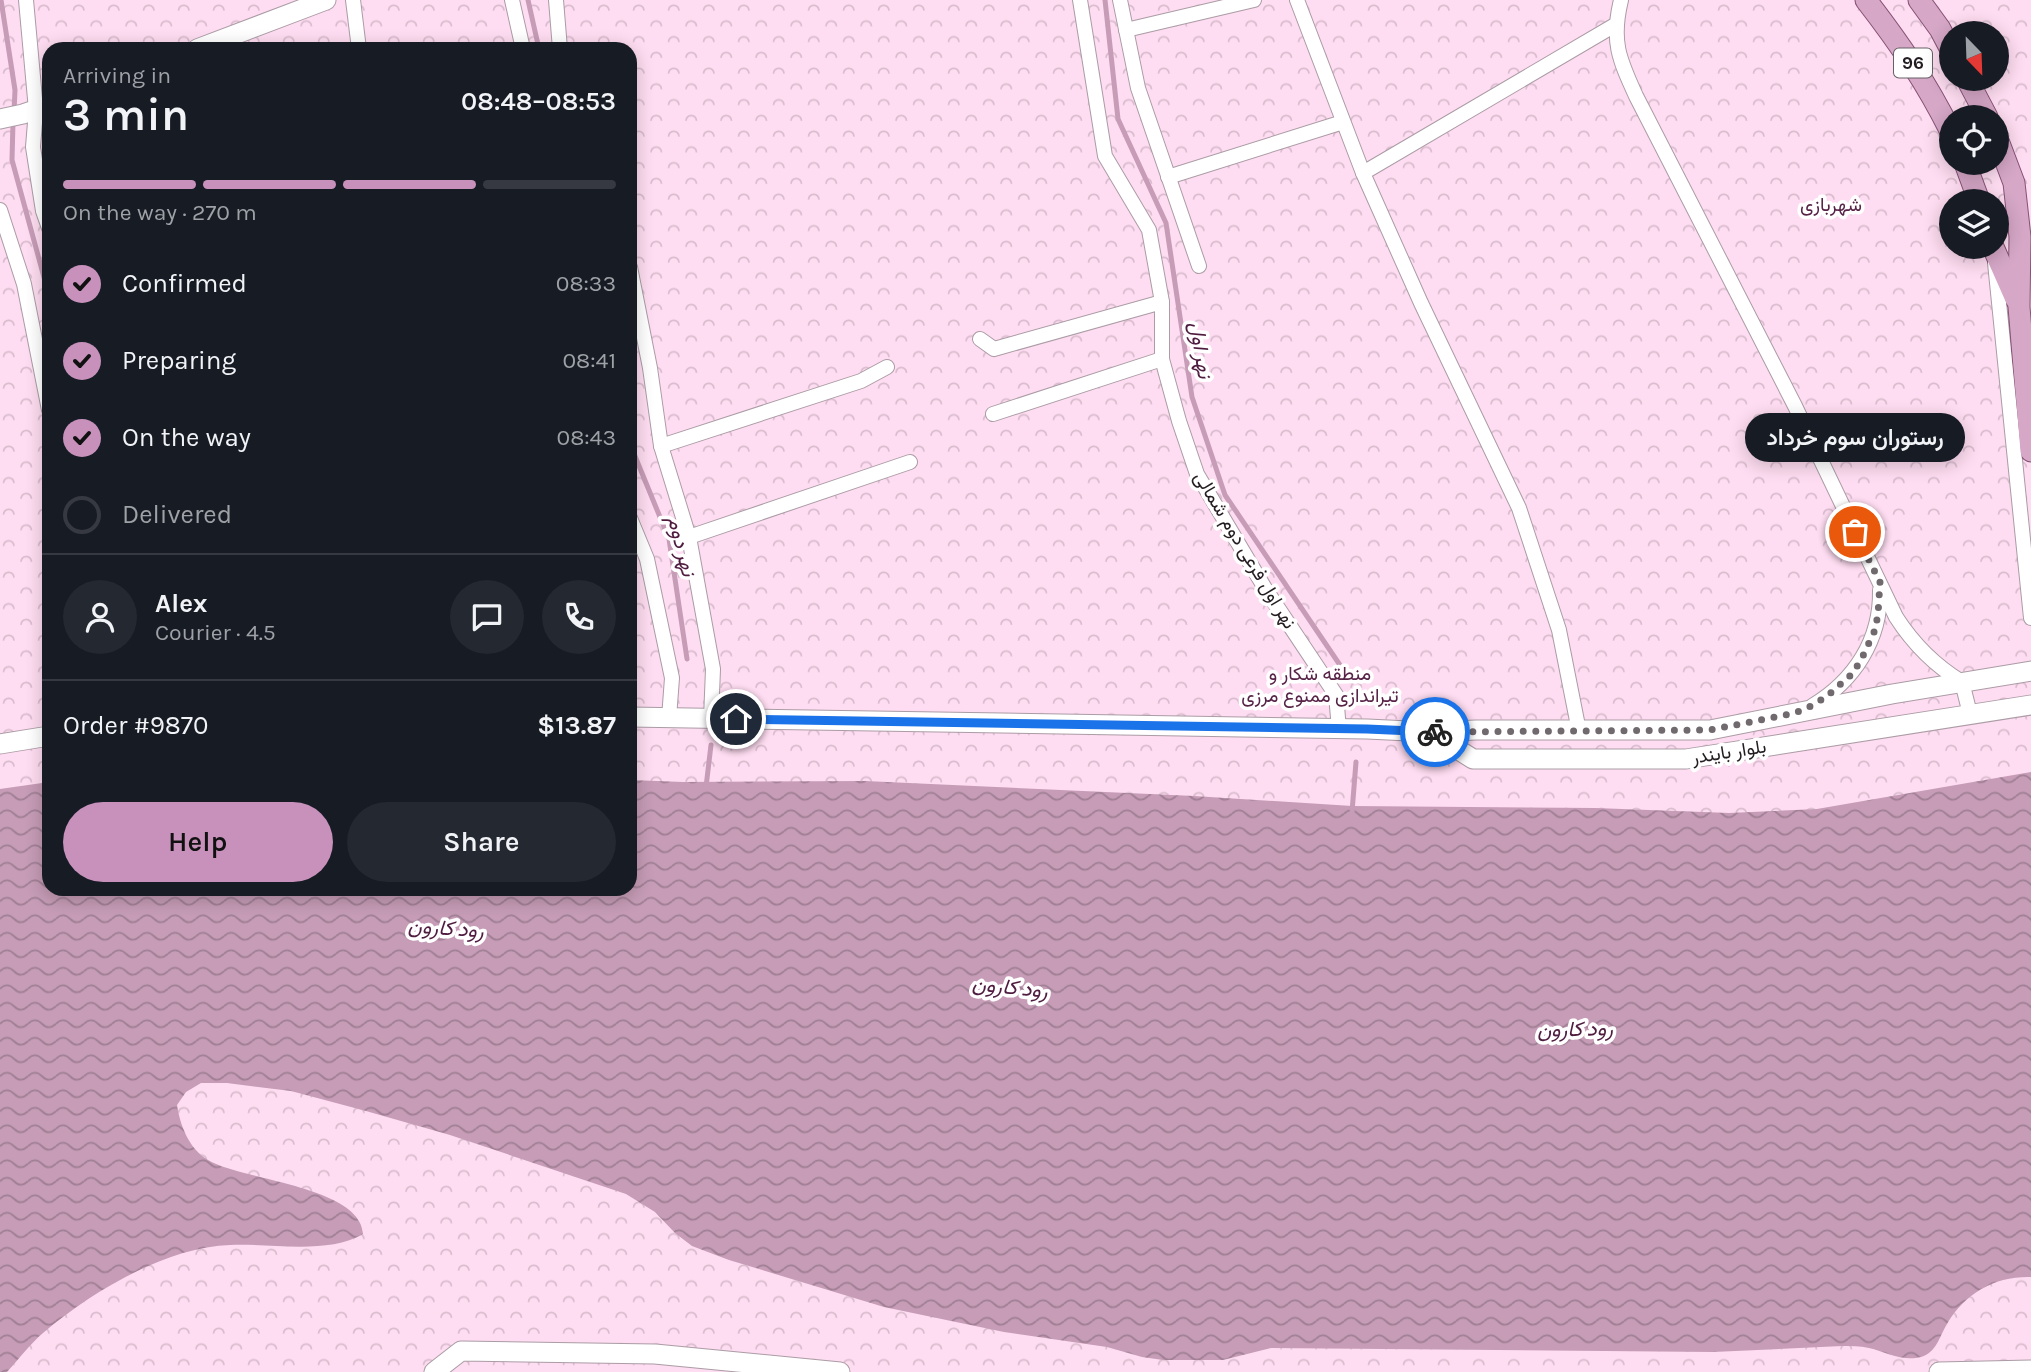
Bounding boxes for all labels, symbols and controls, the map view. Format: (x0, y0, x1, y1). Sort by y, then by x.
north arrow (1939, 21, 2009, 91)
map controls (1939, 21, 2009, 259)
road number: 96 (1894, 48, 1932, 78)
text: Arriving in (63, 62, 171, 89)
text: 08:48–08:53 (461, 86, 616, 117)
text: 3 min (63, 88, 189, 142)
button: locate (1939, 105, 2009, 175)
button: layers (1939, 189, 2009, 259)
park label: شهربازی (1800, 194, 1862, 216)
text: On the way · 270 m (63, 199, 257, 226)
icon: check (63, 265, 101, 303)
text: Confirmed (122, 268, 247, 299)
text: 08:33 (556, 270, 616, 297)
water label: نهر اول (1184, 320, 1217, 381)
icon: check (63, 342, 101, 380)
text: Preparing (122, 345, 236, 376)
text: 08:41 (562, 347, 616, 374)
callout: رستوران سوم خرداد (1745, 413, 1965, 462)
icon: check (63, 419, 101, 457)
text: On the way (122, 422, 251, 453)
text: 08:43 (556, 424, 616, 451)
text: رستوران سوم خرداد (1766, 424, 1944, 451)
street label: نهر اول فرعی دوم شمالی (1188, 467, 1301, 633)
text: Delivered (122, 499, 232, 530)
pin (1825, 502, 1885, 562)
water label: نهر دوم (661, 513, 701, 580)
icon: bag (1836, 513, 1874, 551)
button: person (63, 580, 137, 654)
button: chat (450, 580, 524, 654)
button: phone (542, 580, 616, 654)
text: Alex (155, 588, 207, 619)
text: Courier · 4.5 (155, 619, 276, 646)
park label: منطقه شکار و تیراندازی ممنوع مرزی (1241, 663, 1399, 708)
pin (706, 689, 766, 749)
courier (1400, 697, 1470, 767)
icon: home (717, 700, 755, 738)
text: Order #9870 (63, 710, 208, 741)
text: $13.87 (537, 710, 616, 741)
icon: bike (1416, 713, 1454, 751)
street label: بلوار بایندر (1689, 735, 1768, 769)
button: Help (63, 802, 333, 882)
button: Share (347, 802, 616, 882)
water label: رود کارون (407, 913, 485, 944)
water label: رود کارون (971, 971, 1049, 1004)
water label: رود کارون (1537, 1016, 1613, 1043)

